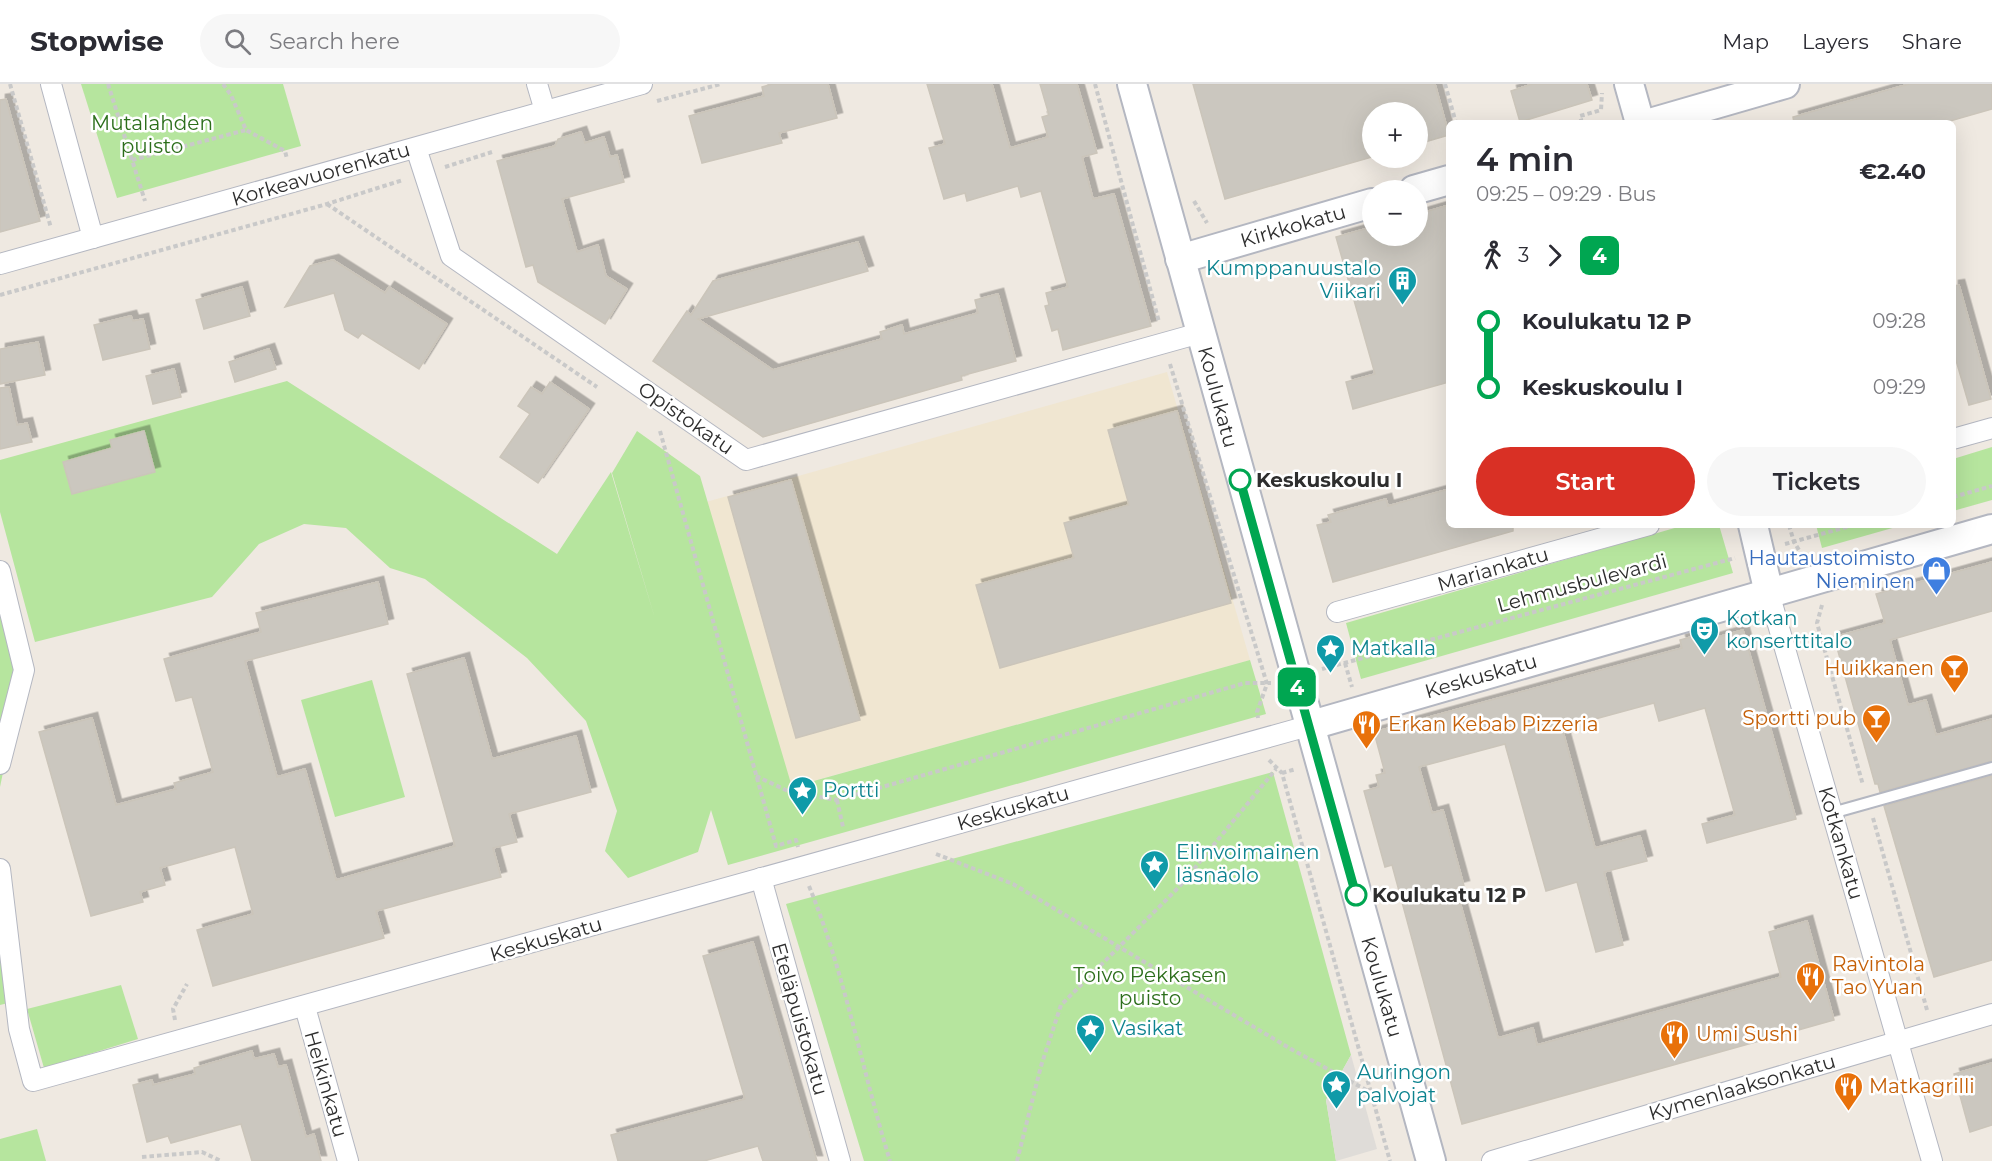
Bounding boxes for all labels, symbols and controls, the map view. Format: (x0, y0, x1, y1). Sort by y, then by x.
search box (200, 14, 620, 68)
text: Stopwise (30, 24, 164, 58)
icon: search (221, 25, 254, 58)
text: Search here (269, 28, 400, 55)
text: Map (1722, 29, 1769, 54)
text: Layers (1802, 29, 1869, 54)
text: Share (1902, 29, 1962, 54)
map controls (1362, 102, 1428, 246)
button: + (1362, 102, 1428, 168)
park label: Mutalahden puisto (91, 111, 213, 158)
street label: Korkeavuorenkatu (229, 137, 413, 211)
text: 4 min (1476, 139, 1574, 179)
text: €2.40 (1859, 158, 1926, 185)
button: − (1362, 180, 1428, 246)
text: 09:25 – 09:29 · Bus (1476, 182, 1656, 206)
street label: Kirkkokatu (1237, 199, 1349, 253)
icon: walk (1476, 239, 1509, 272)
icon: forward (1538, 239, 1571, 272)
text: 3 (1518, 243, 1529, 267)
text: 4 (1592, 243, 1607, 268)
place label: Kumppanuustalo Viikari (1206, 256, 1381, 303)
building icon: Kumppanuustalo Viikari (1386, 264, 1418, 306)
text: Koulukatu 12 P (1522, 308, 1692, 335)
text: 09:28 (1872, 309, 1926, 333)
street label: Koulukatu (1193, 344, 1243, 450)
text: Keskuskoulu I (1522, 374, 1683, 401)
text: 09:29 (1873, 375, 1926, 399)
street label: Opistokatu (634, 376, 738, 460)
button: Start (1476, 447, 1695, 516)
button: Tickets (1707, 447, 1926, 516)
place label: Keskuskoulu I (1256, 468, 1402, 492)
marker: Keskuskoulu I (1229, 469, 1251, 491)
street label: Mariankatu (1435, 542, 1551, 596)
place label: Hautaustoimisto Nieminen (1748, 546, 1915, 593)
street label: Lehmusbulevardi (1494, 549, 1670, 617)
shop icon: Hautaustoimisto Nieminen (1920, 554, 1952, 596)
place label: Kotkan konserttitalo (1726, 606, 1852, 653)
theatre icon: Kotkan konserttitalo (1689, 614, 1721, 656)
place icon: Matkalla (1314, 632, 1346, 674)
place label: Matkalla (1351, 636, 1436, 660)
street label: Keskuskatu (1422, 649, 1540, 703)
bar icon: Huikkanen (1939, 652, 1971, 694)
place label: Huikkanen (1824, 656, 1934, 680)
line badge: 4 (1278, 668, 1316, 706)
text: 4 (1290, 675, 1304, 700)
bar icon: Sportti pub (1861, 702, 1893, 744)
place label: Sportti pub (1742, 706, 1856, 730)
restaurant icon: Erkan Kebab Pizzeria (1351, 708, 1383, 750)
place label: Erkan Kebab Pizzeria (1388, 712, 1599, 736)
place icon: Portti (786, 774, 818, 816)
place label: Portti (823, 778, 879, 802)
street label: Keskuskatu (954, 781, 1072, 835)
street label: Kotkankatu (1813, 784, 1869, 902)
place label: Elinvoimainen läsnäolo (1176, 840, 1319, 887)
place icon: Elinvoimainen läsnäolo (1139, 848, 1171, 890)
place label: Koulukatu 12 P (1372, 883, 1526, 907)
marker: Koulukatu 12 P (1345, 884, 1367, 906)
street label: Keskuskatu (487, 912, 605, 966)
street label: Koulukatu (1356, 934, 1408, 1040)
street label: Eteläpuistokatu (767, 940, 833, 1098)
place label: Ravintola Tao Yuan (1832, 952, 1925, 999)
restaurant icon: Ravintola Tao Yuan (1795, 960, 1827, 1002)
park label: Toivo Pekkasen puisto (1073, 963, 1227, 1010)
place icon: Vasikat (1075, 1012, 1107, 1054)
place label: Vasikat (1112, 1016, 1183, 1040)
restaurant icon: Umi Sushi (1659, 1018, 1691, 1060)
place label: Umi Sushi (1696, 1022, 1798, 1046)
street label: Heikinkatu (299, 1028, 353, 1140)
street label: Kymenlaaksonkatu (1646, 1049, 1838, 1125)
place label: Auringon palvojat (1357, 1060, 1451, 1107)
place icon: Auringon palvojat (1320, 1068, 1352, 1110)
restaurant icon: Matkagrilli (1832, 1070, 1864, 1112)
place label: Matkagrilli (1869, 1074, 1975, 1098)

